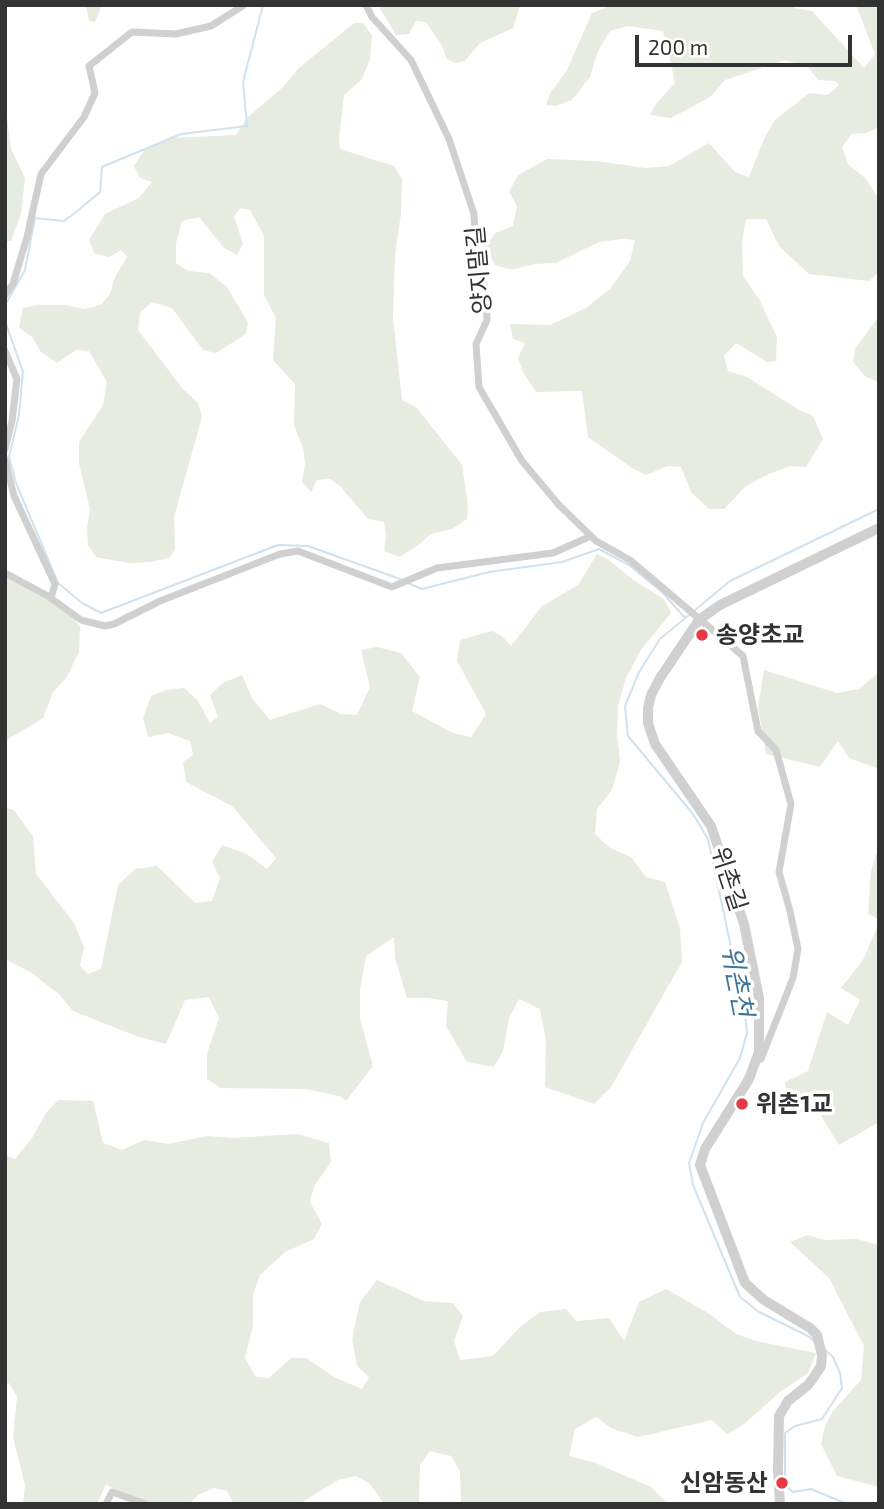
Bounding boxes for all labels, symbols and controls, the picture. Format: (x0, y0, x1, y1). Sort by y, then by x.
scale bar (639, 21, 856, 65)
text: 200 m (648, 34, 708, 59)
street label: 양지말길 (461, 225, 497, 315)
place label: 송양초교 (716, 621, 804, 649)
marker: 송양초교 (694, 627, 710, 643)
street label: 위촌길 (705, 843, 753, 915)
water label: 위촌천 (715, 943, 759, 1019)
place label: 위촌1교 (756, 1090, 833, 1118)
marker: 위촌1교 (734, 1096, 750, 1112)
place label: 신암동산 (680, 1469, 768, 1497)
marker: 신암동산 (774, 1475, 790, 1491)

